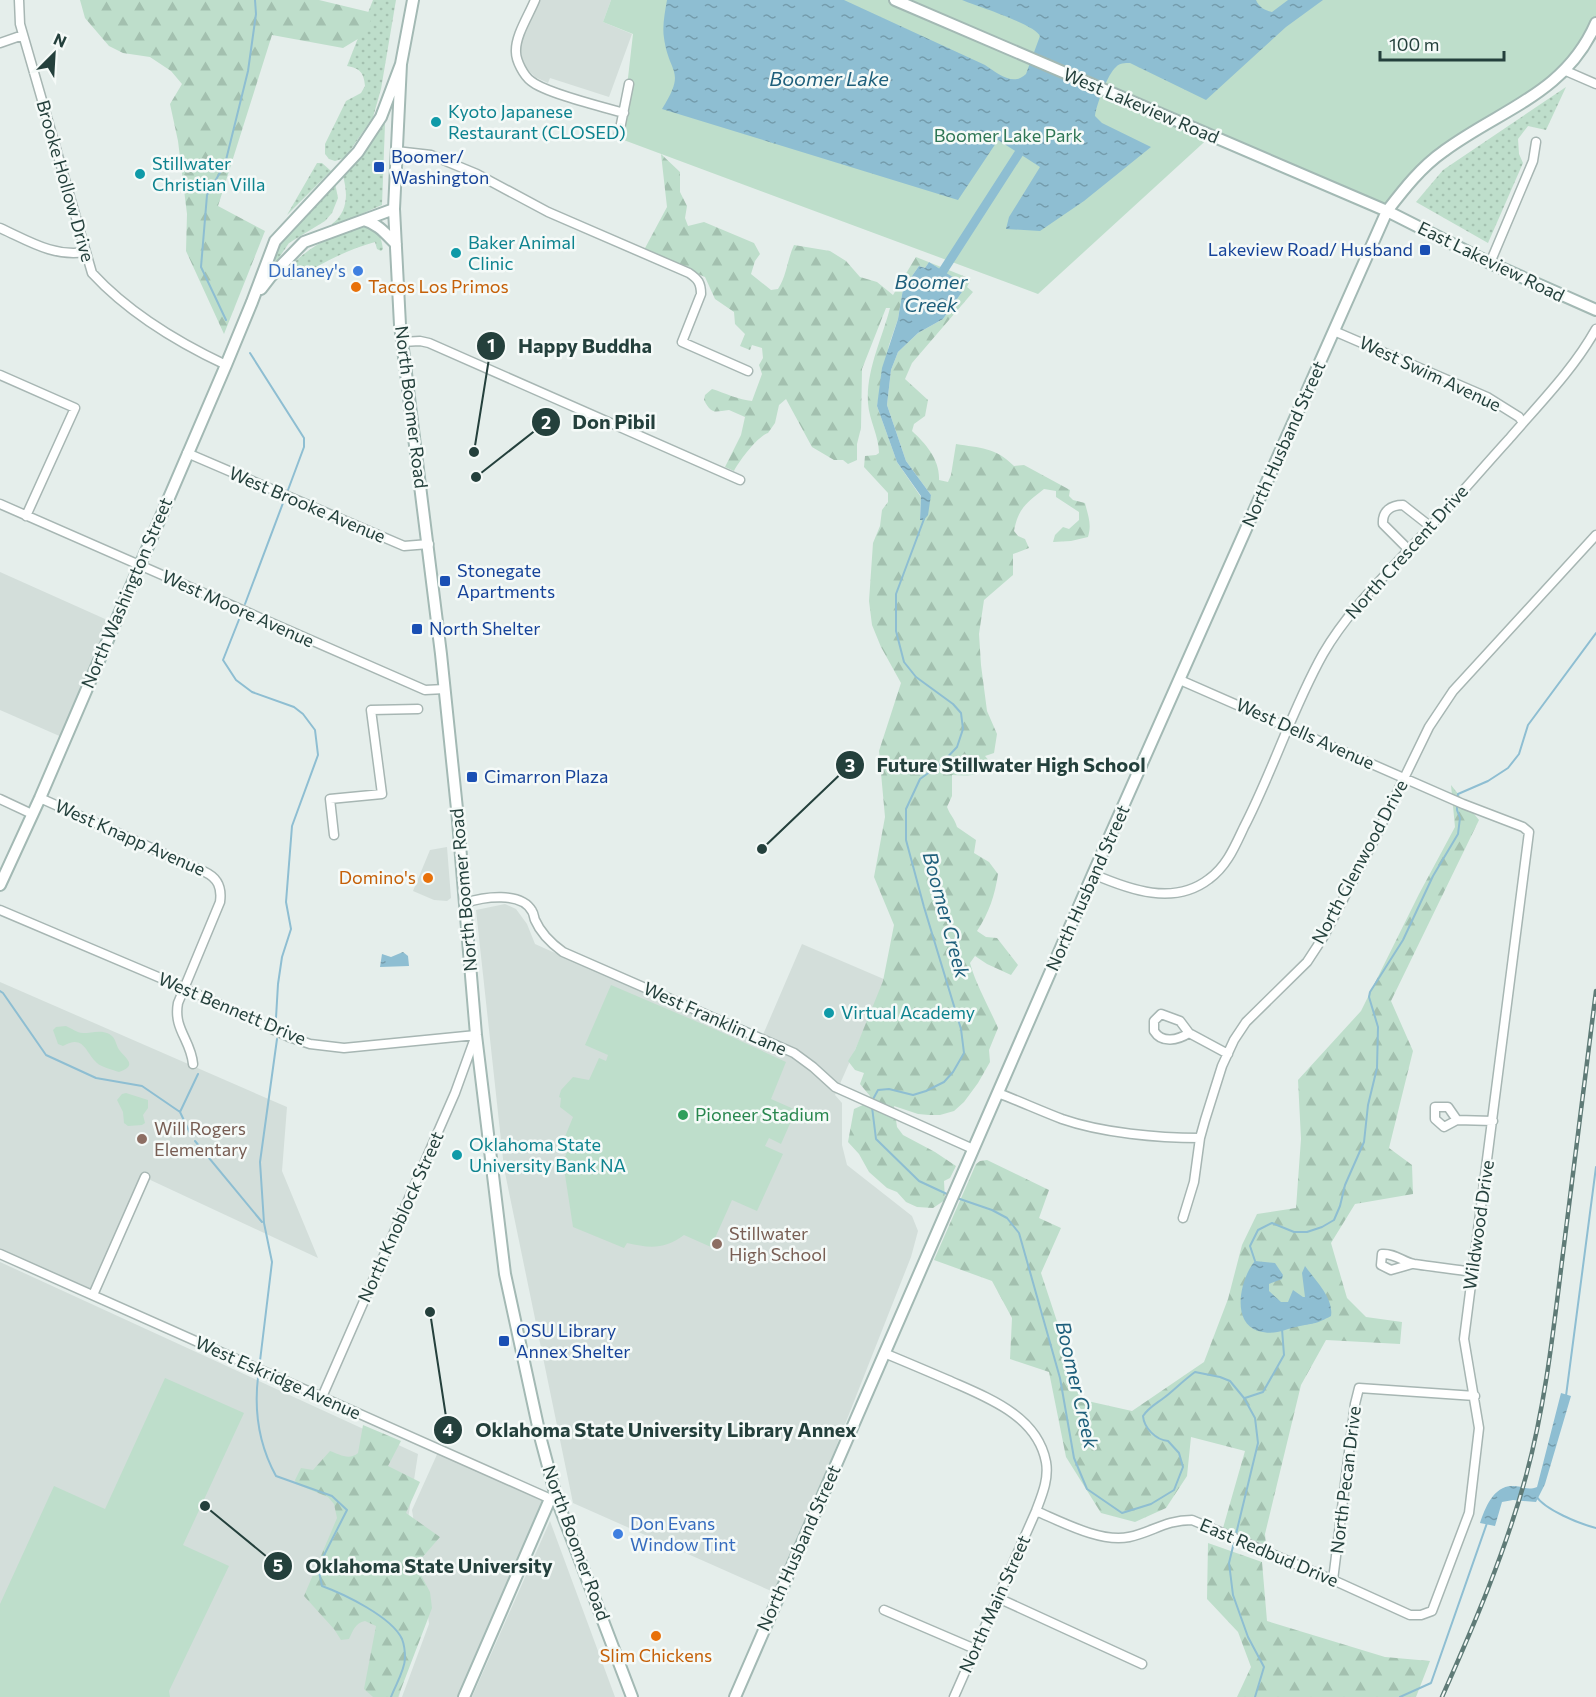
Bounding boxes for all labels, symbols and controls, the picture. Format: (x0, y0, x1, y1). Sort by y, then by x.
north arrow (24, 24, 84, 84)
scale bar (1380, 24, 1504, 62)
text: N (51, 29, 70, 51)
text: 100 m (1389, 33, 1439, 55)
street label: West Lakeview Road (1060, 62, 1223, 148)
water label: Boomer Lake (769, 66, 889, 90)
street label: Brooke Hollow Drive (32, 97, 100, 264)
place label: Kyoto Japanese Restaurant (CLOSED) (448, 100, 626, 143)
marker: Kyoto Japanese Restaurant (CLOSED) (429, 115, 443, 129)
park label: Boomer Lake Park (934, 124, 1083, 146)
place label: Boomer/ Washington (391, 145, 489, 188)
place label: Stillwater Christian Villa (152, 152, 265, 195)
marker: Boomer/ Washington (372, 160, 386, 174)
marker: Stillwater Christian Villa (133, 167, 147, 181)
street label: East Lakeview Road (1415, 216, 1568, 306)
place label: Baker Animal Clinic (468, 231, 576, 274)
place label: Lakeview Road/ Husband (1208, 238, 1413, 260)
marker: Lakeview Road/ Husband (1418, 243, 1432, 257)
marker: Baker Animal Clinic (449, 246, 463, 260)
place label: Dulaney's (268, 259, 346, 281)
marker: Dulaney's (351, 264, 365, 278)
water label: Boomer Creek (895, 269, 968, 316)
place label: Tacos Los Primos (368, 275, 509, 297)
marker: Tacos Los Primos (349, 280, 363, 294)
street label: North Boomer Road (391, 324, 433, 489)
callout: Happy Buddha (476, 327, 663, 365)
street label: West Swim Avenue (1356, 331, 1505, 416)
text: Happy Buddha (518, 333, 652, 357)
text: 1 (487, 334, 495, 356)
street label: North Husband Street (1237, 357, 1330, 530)
callout: Don Pibil (531, 403, 668, 441)
text: Don Pibil (572, 409, 656, 433)
text: 2 (541, 411, 551, 433)
street label: West Brooke Avenue (226, 461, 389, 547)
street label: North Crescent Drive (1340, 480, 1472, 623)
street label: North Washington Street (76, 494, 176, 691)
place label: Stonegate Apartments (457, 559, 555, 602)
street label: West Moore Avenue (159, 565, 318, 652)
marker: Stonegate Apartments (438, 574, 452, 588)
place label: North Shelter (429, 617, 541, 639)
marker: North Shelter (410, 622, 424, 636)
street label: West Dells Avenue (1233, 693, 1378, 773)
callout: Future Stillwater High School (835, 746, 1158, 784)
text: Future Stillwater High School (876, 752, 1146, 776)
text: 3 (845, 754, 855, 776)
place label: Cimarron Plaza (484, 765, 608, 787)
marker: Cimarron Plaza (465, 770, 479, 784)
street label: North Glenwood Drive (1306, 776, 1412, 947)
street label: West Knapp Avenue (52, 794, 209, 880)
street label: North Husband Street (1041, 801, 1134, 974)
street label: North Boomer Road (445, 808, 481, 973)
water label: Boomer Creek (919, 849, 976, 982)
place label: Domino's (339, 866, 416, 888)
marker: Domino's (421, 871, 435, 885)
street label: West Bennett Drive (155, 967, 310, 1049)
street label: West Franklin Lane (640, 977, 791, 1060)
place label: Virtual Academy (841, 1001, 975, 1023)
marker: Virtual Academy (822, 1006, 836, 1020)
place label: Pioneer Stadium (695, 1103, 830, 1125)
marker: Pioneer Stadium (676, 1108, 690, 1122)
place label: Will Rogers Elementary (154, 1117, 248, 1160)
street label: North Knoblock Street (352, 1128, 448, 1305)
marker: Will Rogers Elementary (135, 1132, 149, 1146)
place label: Oklahoma State University Bank NA (469, 1133, 626, 1176)
marker: Oklahoma State University Bank NA (450, 1148, 464, 1162)
street label: Wildwood Drive (1458, 1159, 1498, 1291)
place label: Stillwater High School (729, 1222, 827, 1265)
marker: Stillwater High School (710, 1237, 724, 1251)
place label: OSU Library Annex Shelter (516, 1319, 630, 1362)
water label: Boomer Creek (1052, 1319, 1105, 1452)
street label: West Eskridge Avenue (192, 1331, 365, 1424)
marker: OSU Library Annex Shelter (497, 1334, 511, 1348)
street label: North Pecan Drive (1325, 1405, 1365, 1555)
callout: Oklahoma State University Library Annex (433, 1411, 869, 1449)
text: Oklahoma State University Library Annex (475, 1417, 857, 1441)
text: 4 (442, 1418, 454, 1440)
street label: North Husband Street (752, 1461, 845, 1634)
street label: North Boomer Road (539, 1462, 615, 1623)
place label: Don Evans Window Tint (630, 1512, 736, 1555)
street label: East Redbud Drive (1197, 1513, 1342, 1591)
marker: Don Evans Window Tint (611, 1527, 625, 1541)
street label: North Main Street (954, 1531, 1034, 1676)
callout: Oklahoma State University (263, 1547, 564, 1585)
text: Oklahoma State University (305, 1553, 553, 1577)
text: 5 (273, 1554, 283, 1576)
marker: Slim Chickens (649, 1629, 663, 1643)
place label: Slim Chickens (600, 1644, 712, 1666)

